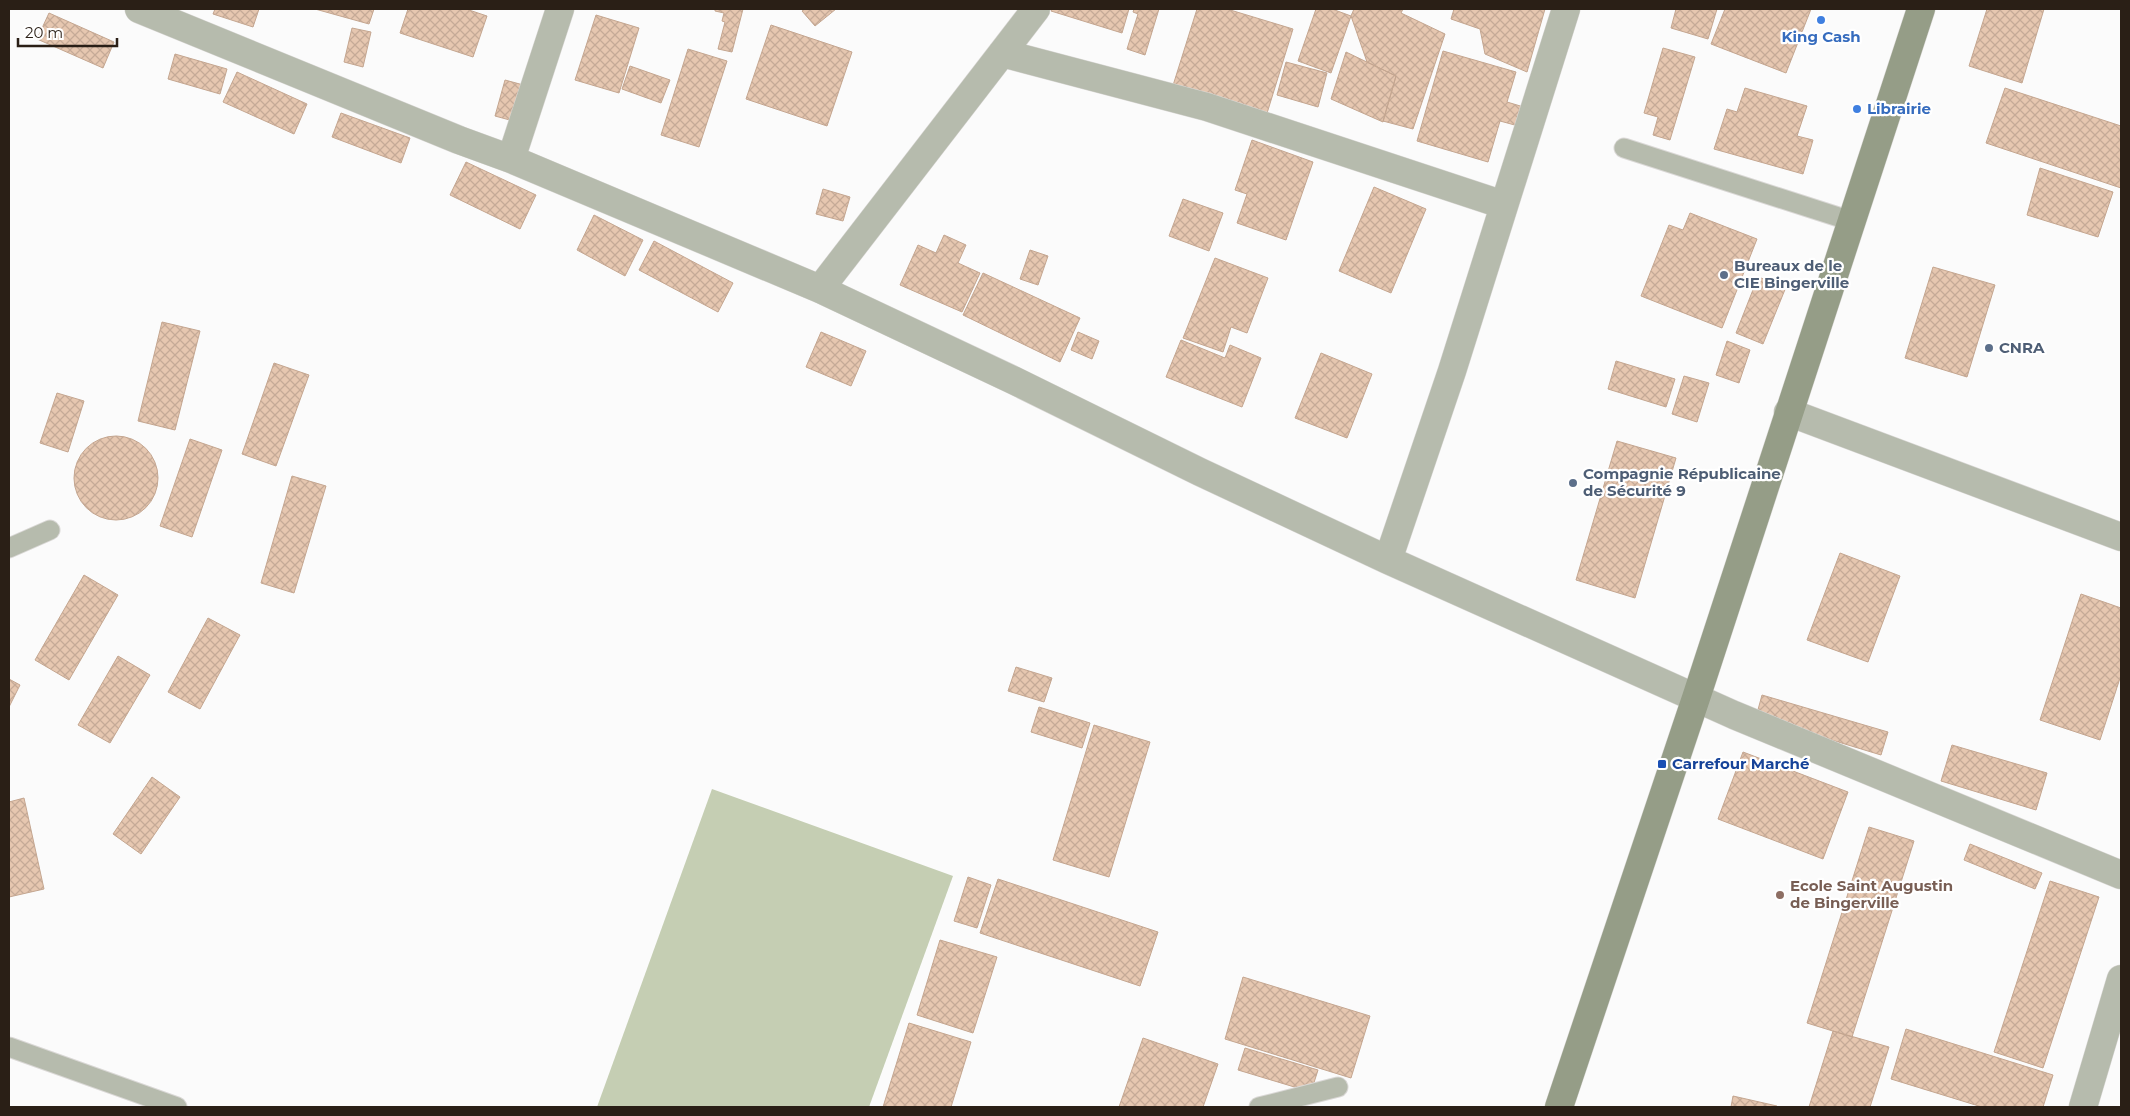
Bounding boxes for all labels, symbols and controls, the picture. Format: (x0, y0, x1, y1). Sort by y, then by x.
marker: King Cash (1815, 14, 1827, 26)
scale bar (18, 15, 116, 47)
text: 20 m (25, 23, 63, 42)
place label: King Cash (1781, 27, 1861, 46)
place label: Librairie (1867, 99, 1931, 118)
marker: Librairie (1851, 103, 1863, 115)
place label: Bureaux de le CIE Bingerville (1734, 256, 1849, 292)
marker: Bureaux de le CIE Bingerville (1718, 269, 1730, 281)
place label: CNRA (1999, 338, 2045, 357)
marker: CNRA (1983, 342, 1995, 354)
place label: Compagnie Républicaine de Sécurité 9 (1583, 464, 1781, 500)
marker: Compagnie Républicaine de Sécurité 9 (1567, 477, 1579, 489)
place label: Carrefour Marché (1672, 754, 1809, 773)
marker: Carrefour Marché (1656, 758, 1668, 770)
place label: Ecole Saint Augustin de Bingerville (1790, 876, 1953, 912)
marker: Ecole Saint Augustin de Bingerville (1774, 889, 1786, 901)

